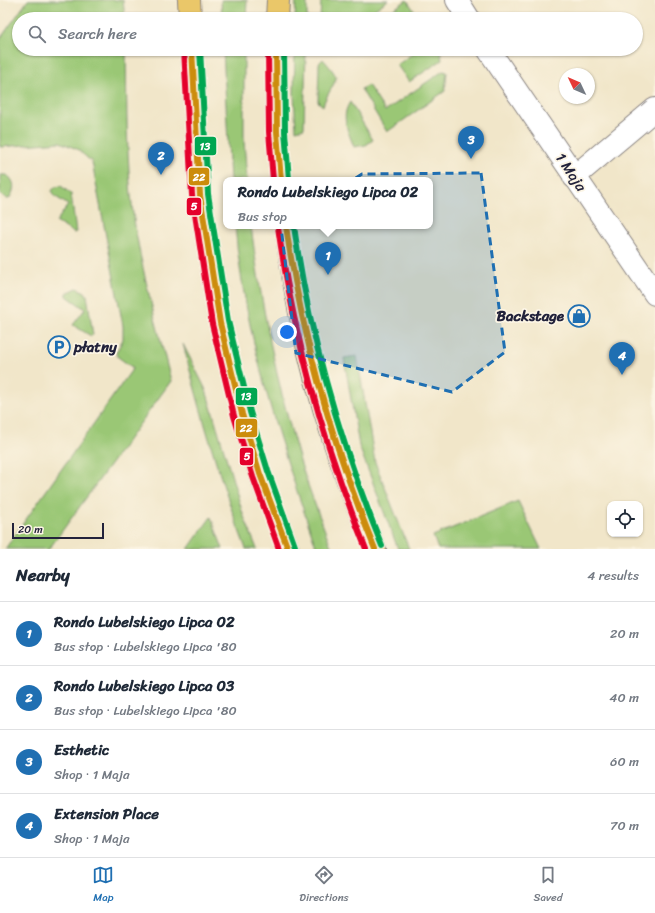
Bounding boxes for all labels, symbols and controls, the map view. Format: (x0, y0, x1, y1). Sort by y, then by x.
search box (12, 12, 643, 56)
text: Search here (58, 21, 137, 47)
icon: search (26, 23, 48, 45)
north arrow (559, 68, 595, 104)
pin: 3 (458, 126, 484, 159)
line badge: 13 (194, 136, 217, 156)
text: 13 (200, 137, 211, 156)
pin: 2 (148, 142, 174, 175)
street label: 1 Maja (548, 147, 594, 197)
line badge: 22 (188, 167, 210, 186)
text: 22 (192, 168, 206, 187)
popup (223, 177, 433, 229)
text: Rondo Lubelskiego Lipca 02 (238, 179, 418, 205)
line badge: 5 (186, 197, 202, 216)
text: 5 (191, 197, 198, 216)
text: Bus stop (238, 205, 287, 228)
pin: 1 (315, 242, 341, 275)
place label: Backstage (497, 303, 565, 329)
shop icon: Backstage (566, 303, 592, 329)
your location (277, 322, 297, 342)
parking icon: płatny (46, 334, 72, 360)
place label: płatny (73, 334, 118, 360)
pin: 4 (609, 342, 635, 375)
line badge: 13 (235, 387, 258, 406)
text: 13 (241, 387, 252, 406)
line badge: 22 (235, 418, 258, 438)
text: 22 (239, 419, 253, 438)
line badge: 5 (239, 447, 254, 466)
text: 5 (244, 447, 251, 466)
map controls (607, 501, 643, 537)
button: locate (607, 501, 643, 537)
text: 20 m (18, 520, 43, 539)
scale bar (12, 521, 104, 540)
text: Nearby (16, 560, 70, 590)
text: 4 results (587, 564, 639, 587)
text: Rondo Lubelskiego Lipca 02 (54, 609, 235, 635)
text: 1 (26, 622, 32, 645)
text: 20 m (610, 622, 639, 645)
text: Bus stop · Lubelskiego Lipca '80 (54, 635, 237, 658)
text: Rondo Lubelskiego Lipca 03 (54, 673, 234, 699)
text: 2 (25, 686, 33, 709)
text: 40 m (609, 686, 639, 709)
text: Bus stop · Lubelskiego Lipca '80 (54, 699, 237, 722)
text: Esthetic (54, 737, 110, 763)
text: 3 (25, 750, 33, 773)
text: 60 m (610, 750, 639, 773)
text: Shop · 1 Maja (54, 763, 130, 786)
text: Extension Place (54, 801, 159, 827)
text: 4 (25, 814, 33, 837)
text: 70 m (610, 814, 639, 837)
text: Shop · 1 Maja (54, 827, 130, 850)
tab: Map (92, 864, 114, 907)
tab: Directions (299, 864, 349, 907)
tab: Saved (534, 864, 563, 907)

